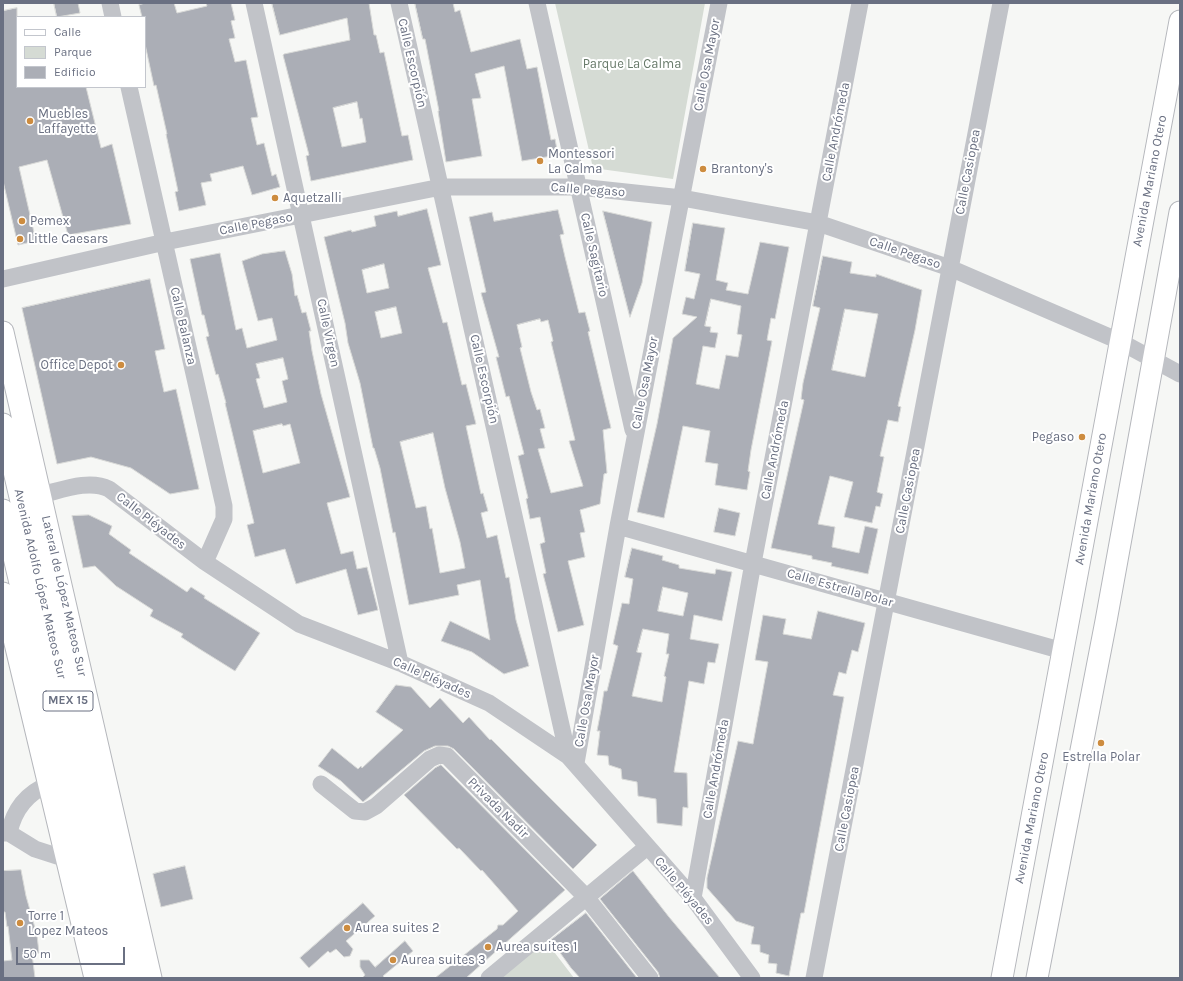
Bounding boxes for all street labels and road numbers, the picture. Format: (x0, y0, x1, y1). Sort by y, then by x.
street label: Calle Escorpión (394, 17, 430, 109)
street label: Calle Osa Mayor (690, 18, 724, 112)
street label: Calle Andrómeda (819, 81, 853, 183)
street label: Avenida Mariano Otero (1130, 114, 1170, 248)
street label: Calle Casiopea (952, 128, 984, 216)
street label: Calle Pegaso (550, 180, 626, 200)
street label: Calle Pegaso (218, 209, 294, 239)
street label: Calle Sagitario (577, 211, 611, 299)
street label: Calle Pegaso (867, 234, 943, 272)
street label: Calle Balanza (166, 286, 200, 366)
street label: Calle Virgen (313, 297, 343, 369)
street label: Calle Escorpión (466, 333, 502, 425)
street label: Calle Osa Mayor (628, 336, 662, 430)
street label: Calle Andrómeda (758, 399, 792, 501)
street label: Avenida Mariano Otero (1072, 432, 1110, 566)
street label: Calle Casiopea (892, 447, 924, 535)
street label: Avenida Adolfo López Mateos Sur (11, 487, 69, 681)
street label: Calle Pléyades (113, 489, 189, 553)
street label: Lateral de López Mateos Sur (38, 514, 90, 678)
street label: Calle Estrella Polar (785, 565, 895, 611)
street label: Calle Pléyades (390, 654, 474, 702)
street label: Calle Osa Mayor (571, 654, 603, 748)
road number: MEX 15 (43, 691, 93, 711)
street label: Calle Andrómeda (700, 718, 732, 820)
street label: Avenida Mariano Otero (1012, 751, 1052, 885)
street label: Calle Casiopea (831, 765, 863, 853)
street label: Privada Nadir (464, 774, 532, 842)
street label: Calle Pléyades (651, 854, 717, 928)

